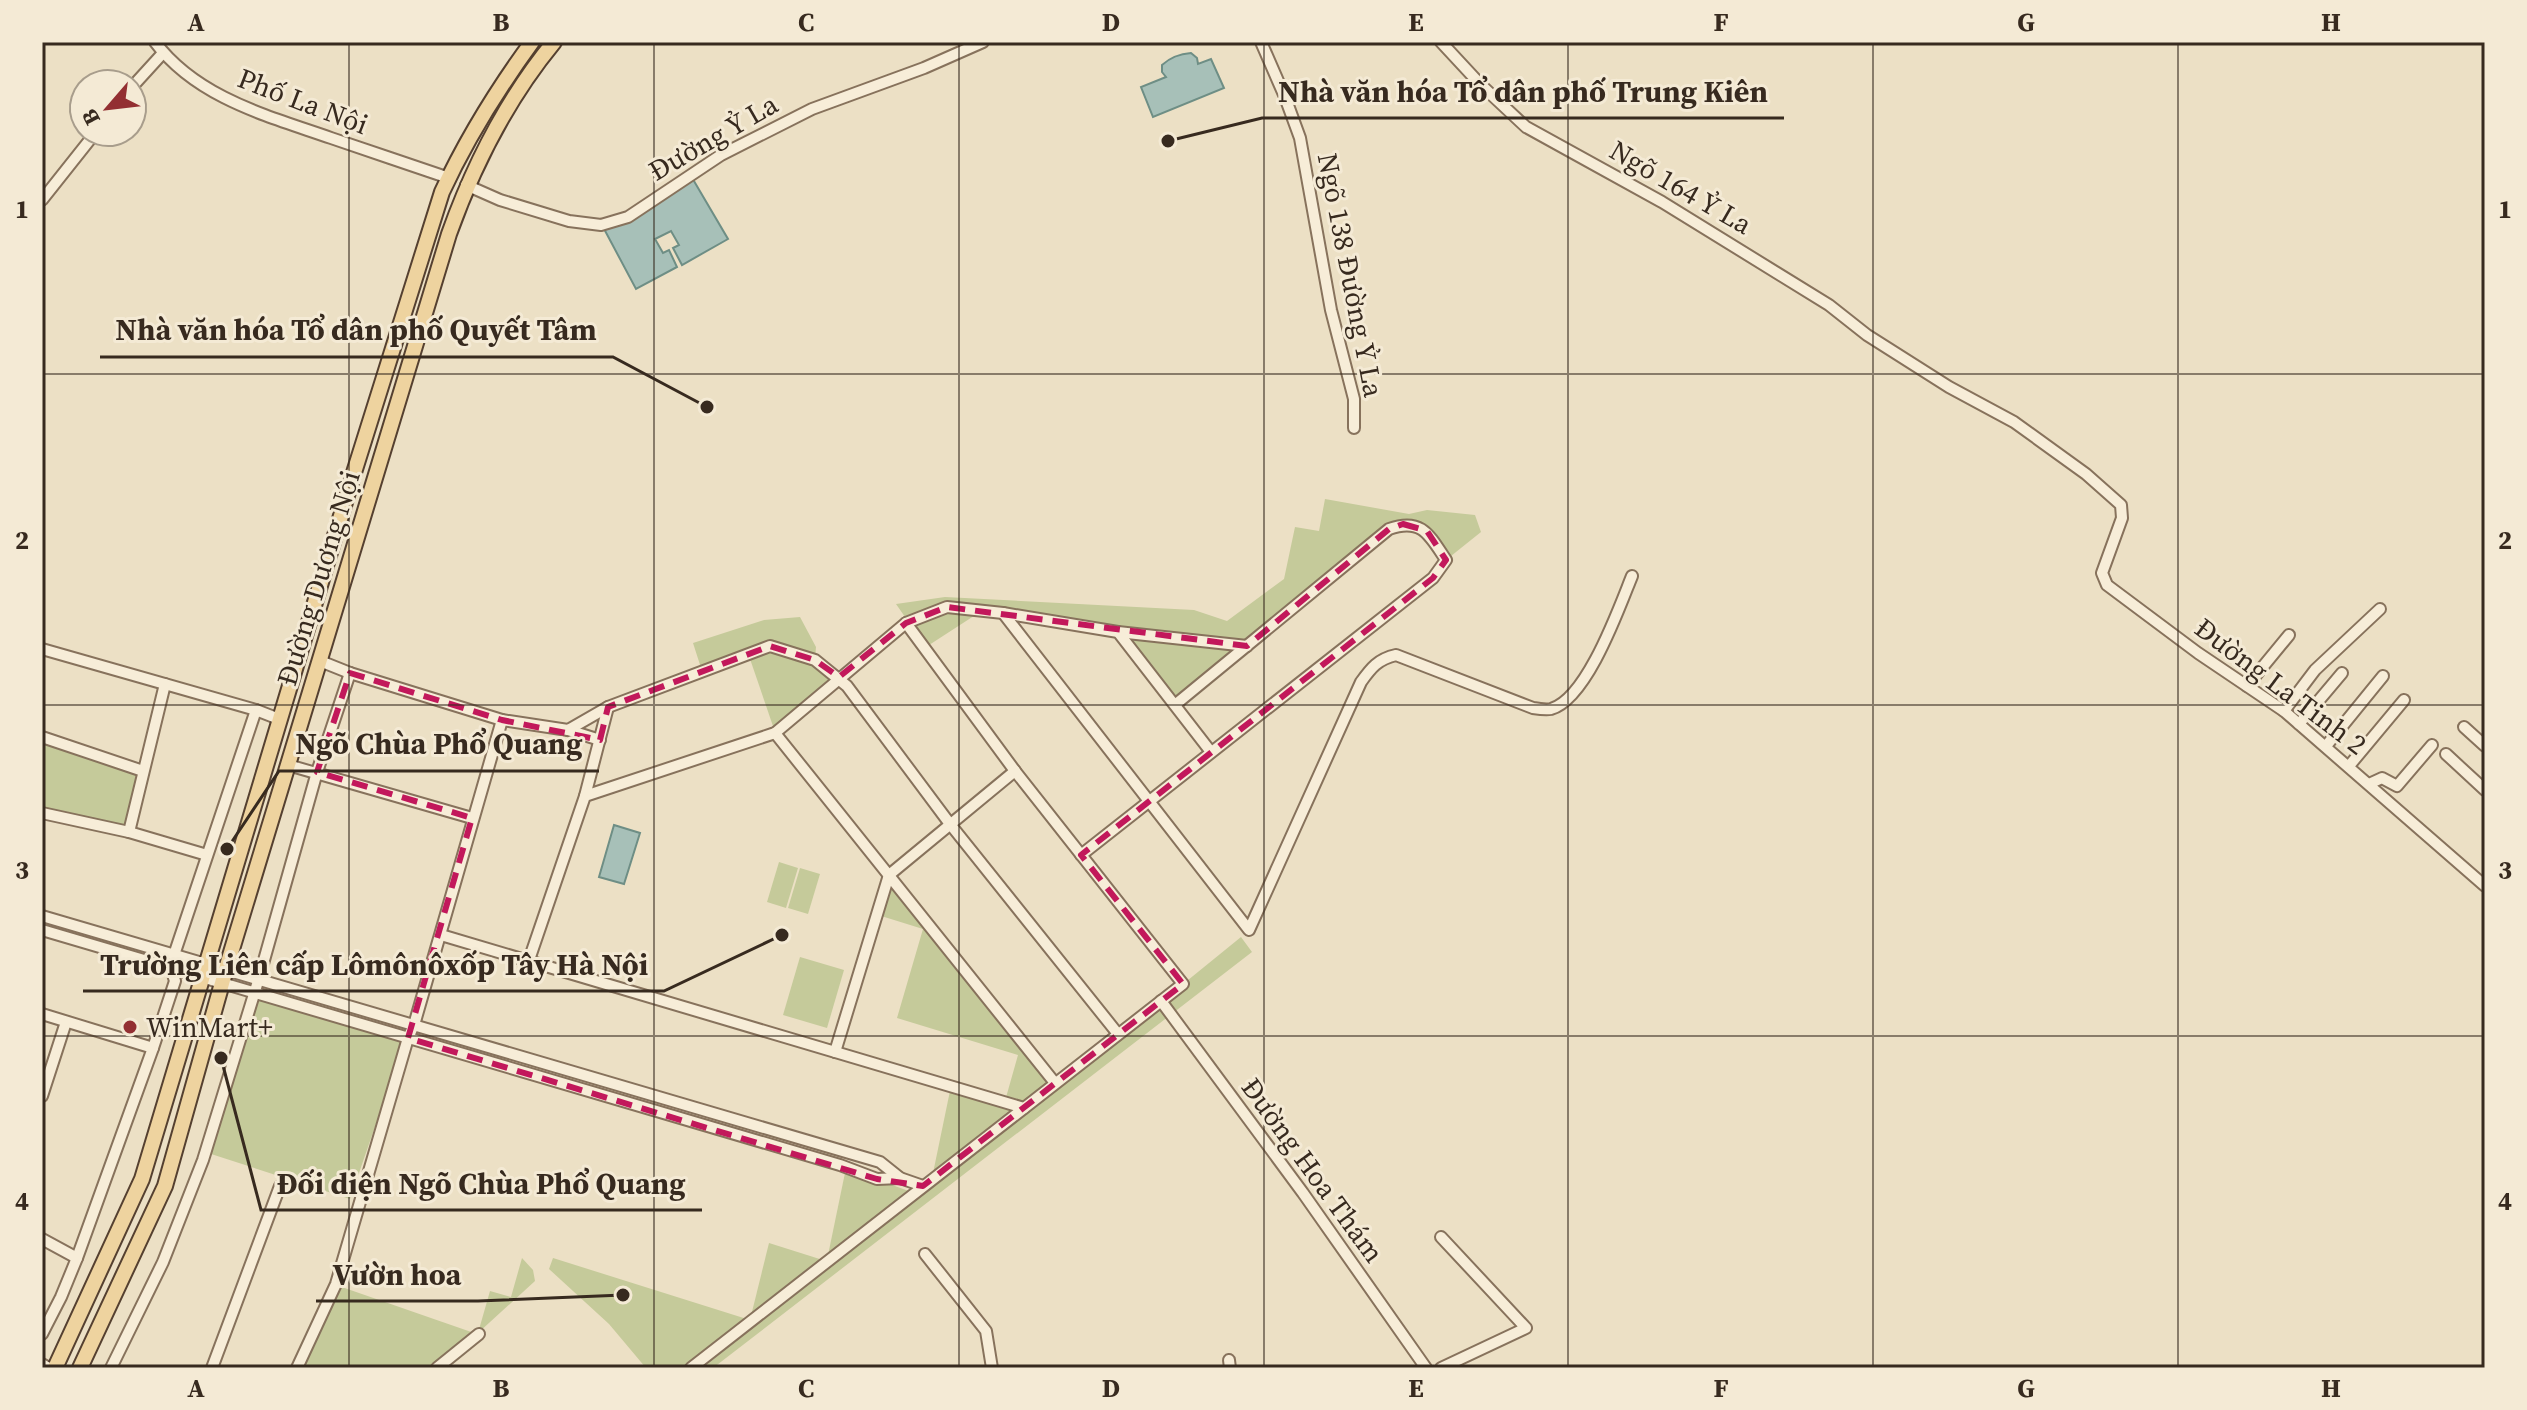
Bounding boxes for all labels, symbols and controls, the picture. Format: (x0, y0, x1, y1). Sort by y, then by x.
text: A (187, 4, 205, 40)
text: B (493, 4, 510, 40)
text: C (798, 4, 814, 40)
text: D (1102, 4, 1120, 40)
text: E (1408, 4, 1424, 40)
text: F (1713, 4, 1729, 40)
text: G (2017, 4, 2035, 40)
text: H (2321, 4, 2341, 40)
street label: Phố La Nội (232, 59, 374, 143)
callout: Nhà văn hóa Tổ dân phố Trung Kiên (1262, 64, 1784, 118)
north arrow (68, 68, 148, 148)
text: Nhà văn hóa Tổ dân phố Trung Kiên (1278, 71, 1768, 112)
street label: Đường Ỷ La (642, 84, 785, 189)
text: B (74, 104, 107, 131)
street label: Ngõ 164 Ỷ La (1603, 131, 1760, 243)
street label: Ngõ 138 Đường Ỷ La (1309, 150, 1393, 401)
text: 1 (15, 191, 29, 227)
text: 1 (2498, 191, 2512, 227)
callout: Nhà văn hóa Tổ dân phố Quyết Tâm (100, 303, 613, 357)
text: Nhà văn hóa Tổ dân phố Quyết Tâm (115, 309, 597, 350)
street label: Đường Dương Nội (267, 466, 369, 690)
text: 2 (15, 522, 29, 558)
text: 2 (2498, 522, 2512, 558)
street label: Đường La Tinh 2 (2187, 609, 2375, 763)
callout: Ngõ Chùa Phổ Quang (279, 717, 599, 771)
text: Ngõ Chùa Phổ Quang (295, 723, 583, 764)
text: 3 (15, 852, 29, 888)
text: 3 (2498, 852, 2512, 888)
callout: Trường Liên cấp Lômônôxốp Tây Hà Nội (83, 937, 664, 991)
text: Trường Liên cấp Lômônôxốp Tây Hà Nội (100, 944, 648, 985)
place label: WinMart+ (146, 1008, 273, 1046)
marker: WinMart+ (121, 1018, 139, 1036)
street label: Đường Hoa Thám (1233, 1070, 1393, 1270)
callout: Đối diện Ngõ Chùa Phổ Quang (261, 1156, 702, 1210)
text: Đối diện Ngõ Chùa Phổ Quang (276, 1163, 686, 1204)
text: 4 (15, 1183, 29, 1219)
text: 4 (2498, 1183, 2512, 1219)
callout: Vườn hoa (316, 1247, 478, 1301)
text: Vườn hoa (332, 1254, 463, 1295)
text: A (187, 1370, 205, 1406)
text: B (493, 1370, 510, 1406)
text: C (798, 1370, 814, 1406)
text: D (1102, 1370, 1120, 1406)
text: E (1408, 1370, 1424, 1406)
text: F (1713, 1370, 1729, 1406)
text: G (2017, 1370, 2035, 1406)
text: H (2321, 1370, 2341, 1406)

